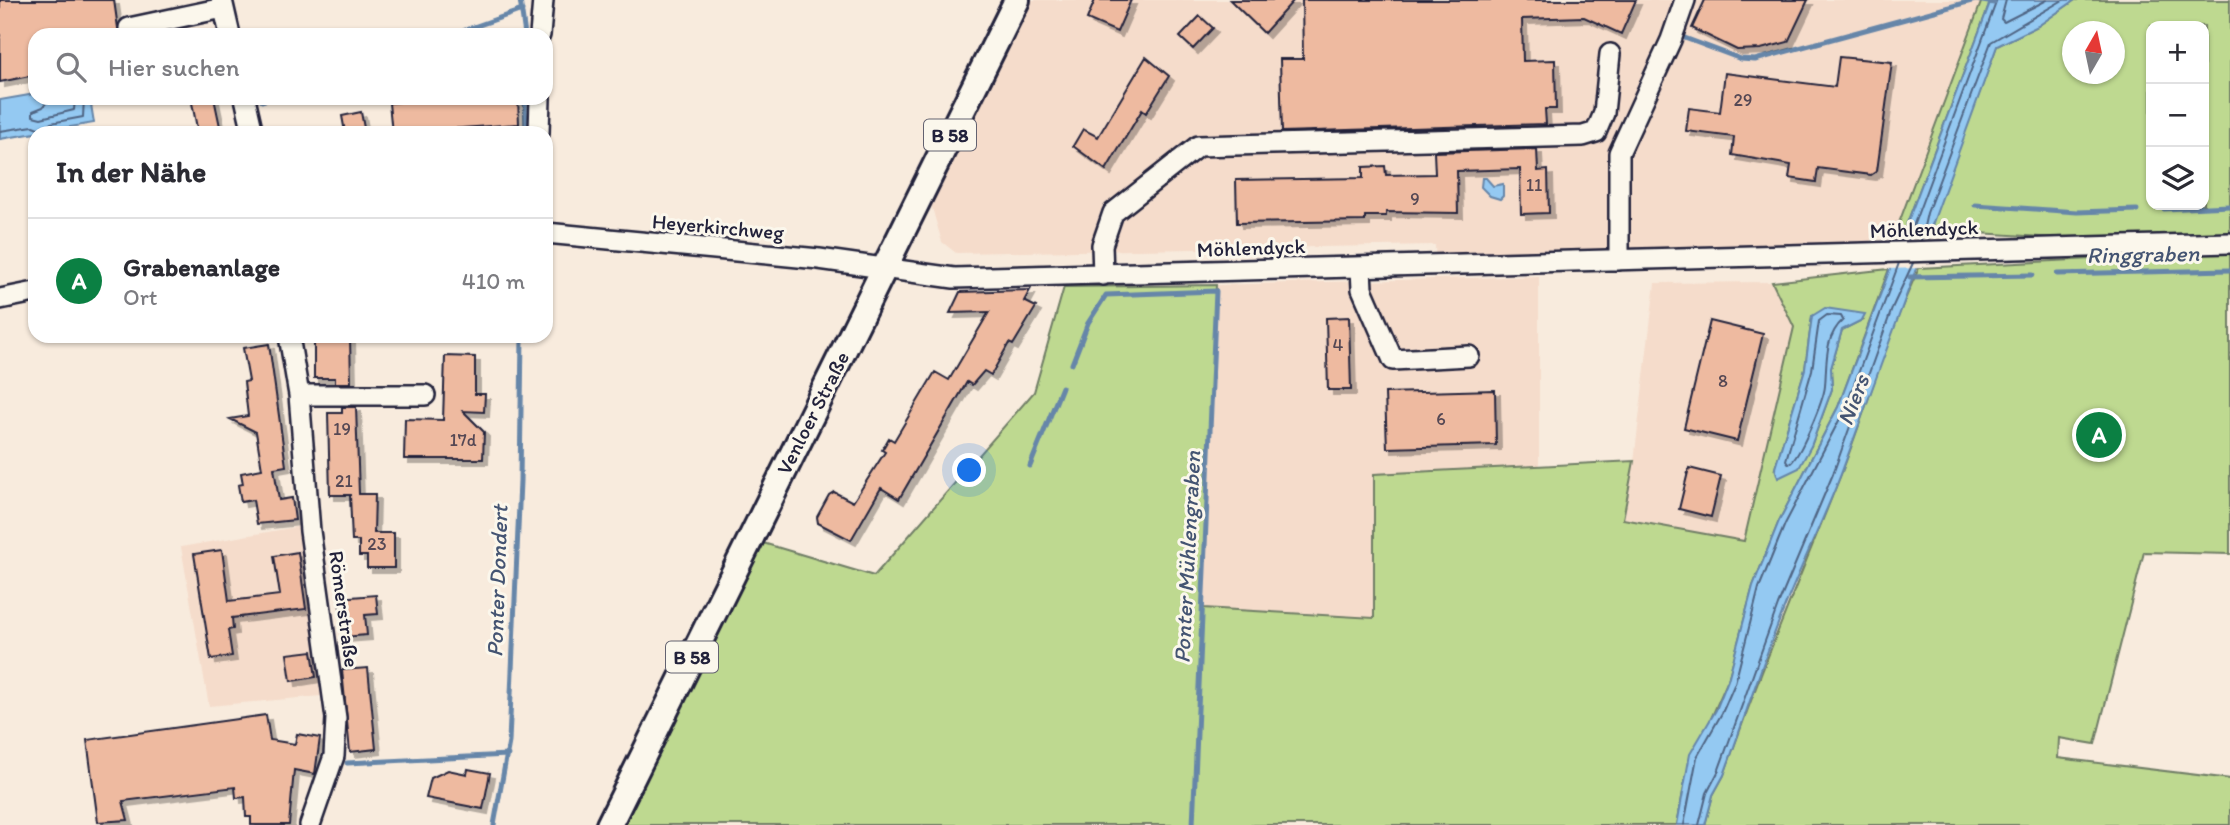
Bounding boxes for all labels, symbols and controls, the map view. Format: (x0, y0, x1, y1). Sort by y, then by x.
north arrow (2062, 21, 2125, 84)
map controls (2146, 21, 2209, 210)
button: + (2146, 21, 2209, 84)
search box (28, 28, 553, 105)
icon: search (52, 48, 90, 86)
text: Hier suchen (108, 51, 240, 83)
button: − (2146, 84, 2209, 147)
house number: 29 (1734, 89, 1752, 111)
road number: B 58 (924, 119, 976, 150)
button: layers (2146, 147, 2209, 210)
text: In der Nähe (56, 153, 206, 190)
house number: 11 (1526, 174, 1542, 196)
house number: 9 (1410, 188, 1420, 210)
street label: Heyerkirchweg (651, 208, 785, 245)
street label: Möhlendyck (1869, 214, 1979, 243)
street label: Möhlendyck (1196, 233, 1306, 262)
water label: Ringgraben (2086, 239, 2201, 269)
text: Grabenanlage (123, 251, 280, 283)
text: A (72, 267, 86, 295)
text: 410 m (462, 267, 525, 295)
text: Ort (123, 283, 157, 311)
house number: 4 (1333, 334, 1344, 356)
street label: Venloer Straße (771, 347, 854, 478)
water label: Niers (1831, 369, 1876, 429)
house number: 8 (1718, 370, 1728, 392)
house number: 6 (1436, 408, 1446, 430)
pin: A (2076, 409, 2122, 461)
house number: 19 (333, 418, 351, 440)
house number: 17d (449, 429, 477, 451)
water label: Ponter Mühlengraben (1167, 450, 1207, 664)
your location (952, 453, 986, 487)
house number: 21 (335, 470, 353, 492)
water label: Ponter Dondert (480, 502, 514, 657)
house number: 23 (367, 533, 387, 555)
street label: Römerstraße (324, 549, 365, 669)
road number: B 58 (666, 642, 718, 672)

